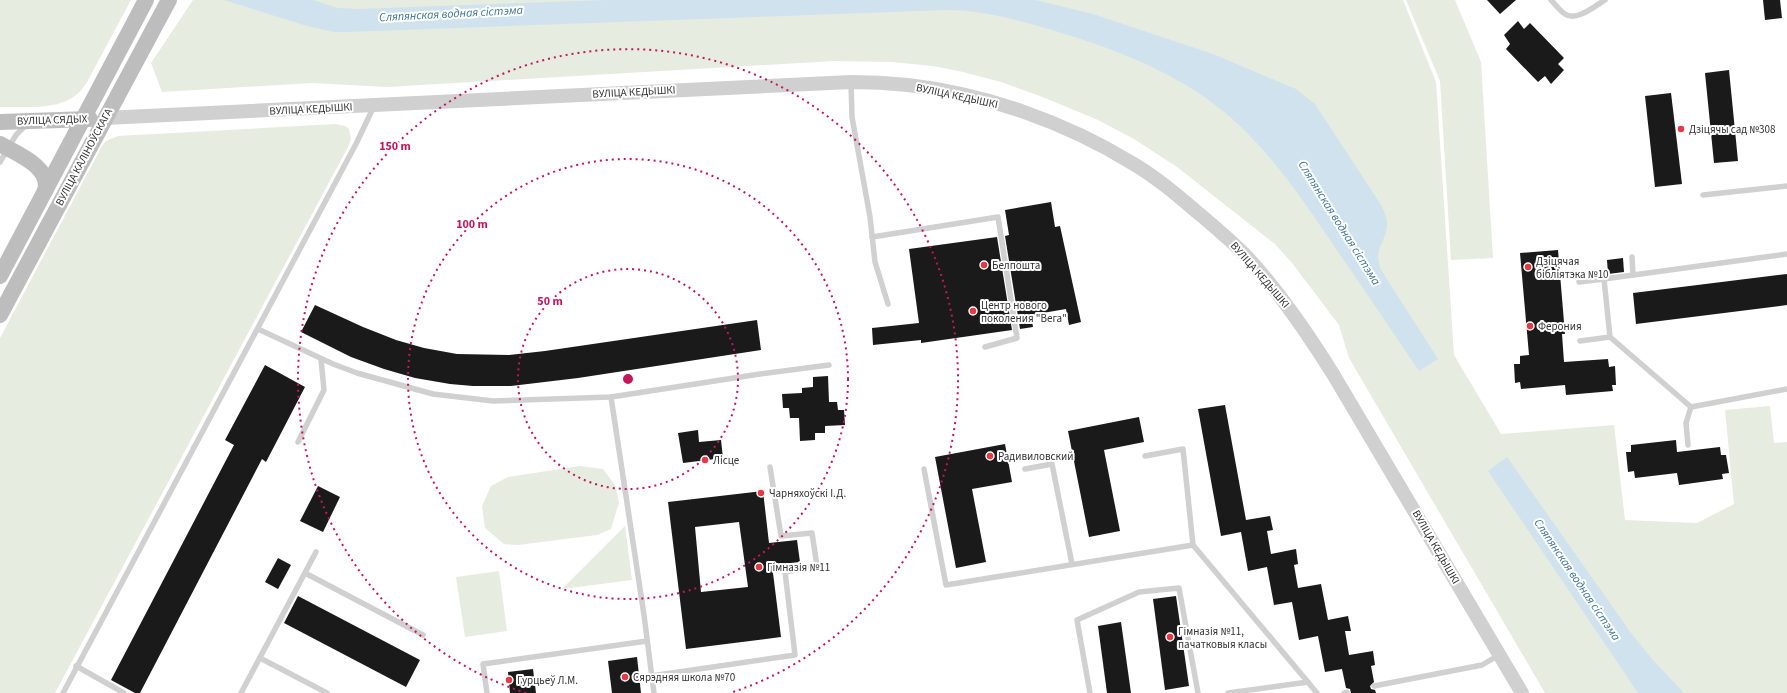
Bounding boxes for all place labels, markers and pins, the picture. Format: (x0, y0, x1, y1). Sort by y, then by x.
place label: Дзіцячы сад №308 (1689, 122, 1776, 137)
marker: Дзіцячы сад №308 (1676, 124, 1686, 134)
place label: Дзіцячая бібліятэка №10 (1536, 254, 1609, 282)
place label: Белпошта (992, 258, 1040, 273)
marker: Белпошта (979, 260, 989, 270)
marker: Дзіцячая бібліятэка №10 (1523, 262, 1533, 272)
place label: Центр нового поколения "Вега" (981, 298, 1067, 326)
marker: Центр нового поколения "Вега" (968, 306, 978, 316)
place label: Ферония (1538, 319, 1582, 334)
marker: Ферония (1525, 321, 1535, 331)
centre of rings (621, 372, 635, 386)
place label: Радивиловский (998, 449, 1073, 464)
marker: Радивиловский (985, 451, 995, 461)
place label: Лісце (713, 453, 740, 468)
marker: Лісце (700, 455, 710, 465)
place label: Чарняхоўскі І.Д. (769, 486, 846, 501)
marker: Чарняхоўскі І.Д. (756, 488, 766, 498)
place label: Гімназія №11 (767, 560, 830, 575)
marker: Гімназія №11 (754, 562, 764, 572)
place label: Гімназія №11, пачатковыя класы (1178, 624, 1267, 652)
marker: Гімназія №11, пачатковыя класы (1165, 632, 1175, 642)
place label: Сярэдняя школа №70 (633, 670, 735, 685)
marker: Сярэдняя школа №70 (620, 672, 630, 682)
place label: Гурцьеў Л.М. (517, 673, 578, 688)
marker: Гурцьеў Л.М. (504, 675, 514, 685)

